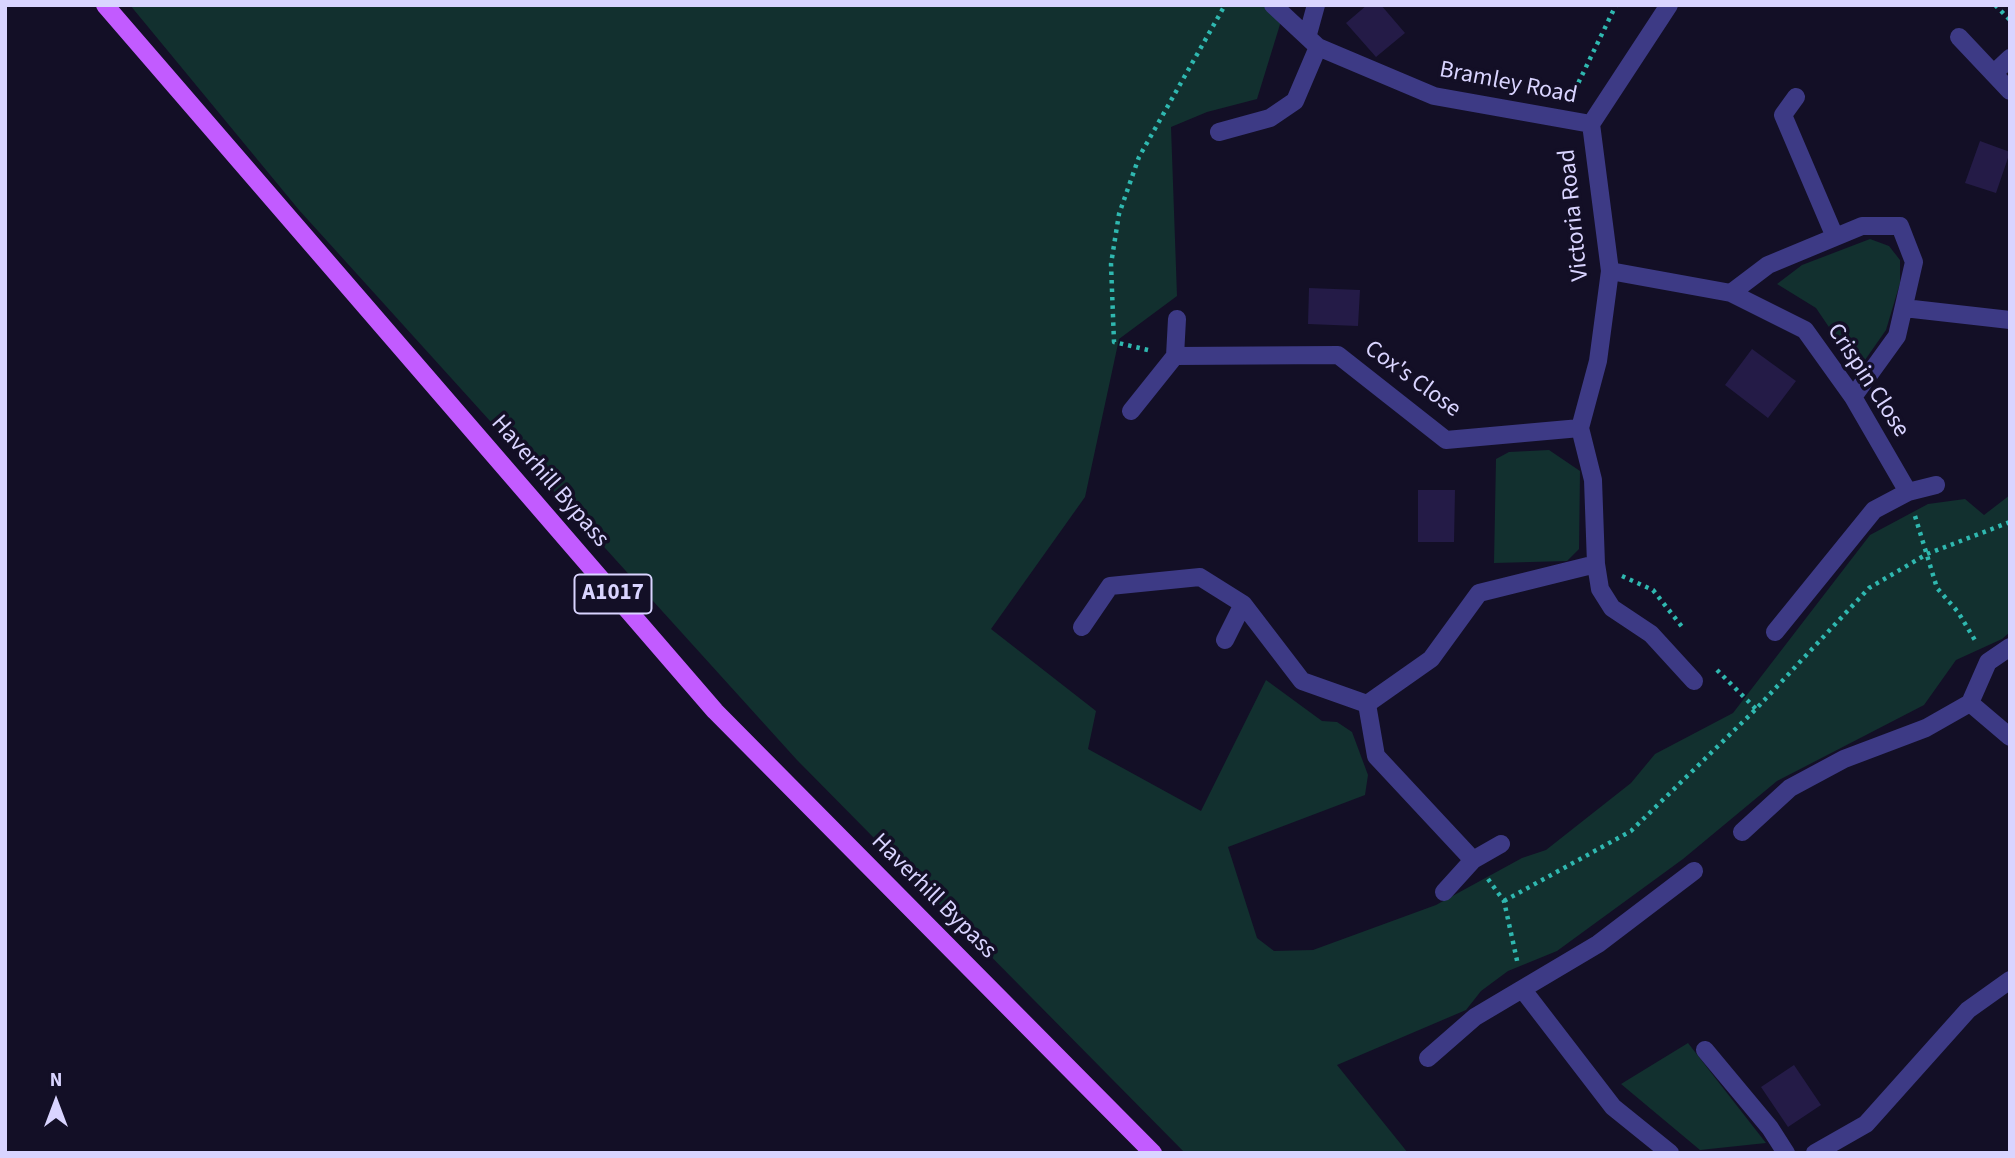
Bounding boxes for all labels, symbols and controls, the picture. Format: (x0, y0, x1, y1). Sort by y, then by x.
street label: Bramley Road (1437, 57, 1579, 111)
street label: Victoria Road (1554, 148, 1596, 282)
street label: Crispin Close (1820, 319, 1914, 443)
street label: Cox's Close (1358, 335, 1466, 425)
street label: Haverhill Bypass (484, 410, 614, 554)
road number: A1017 (574, 574, 652, 614)
street label: Haverhill Bypass (864, 828, 1002, 966)
north arrow (21, 1067, 91, 1137)
text: N (50, 1067, 62, 1094)

